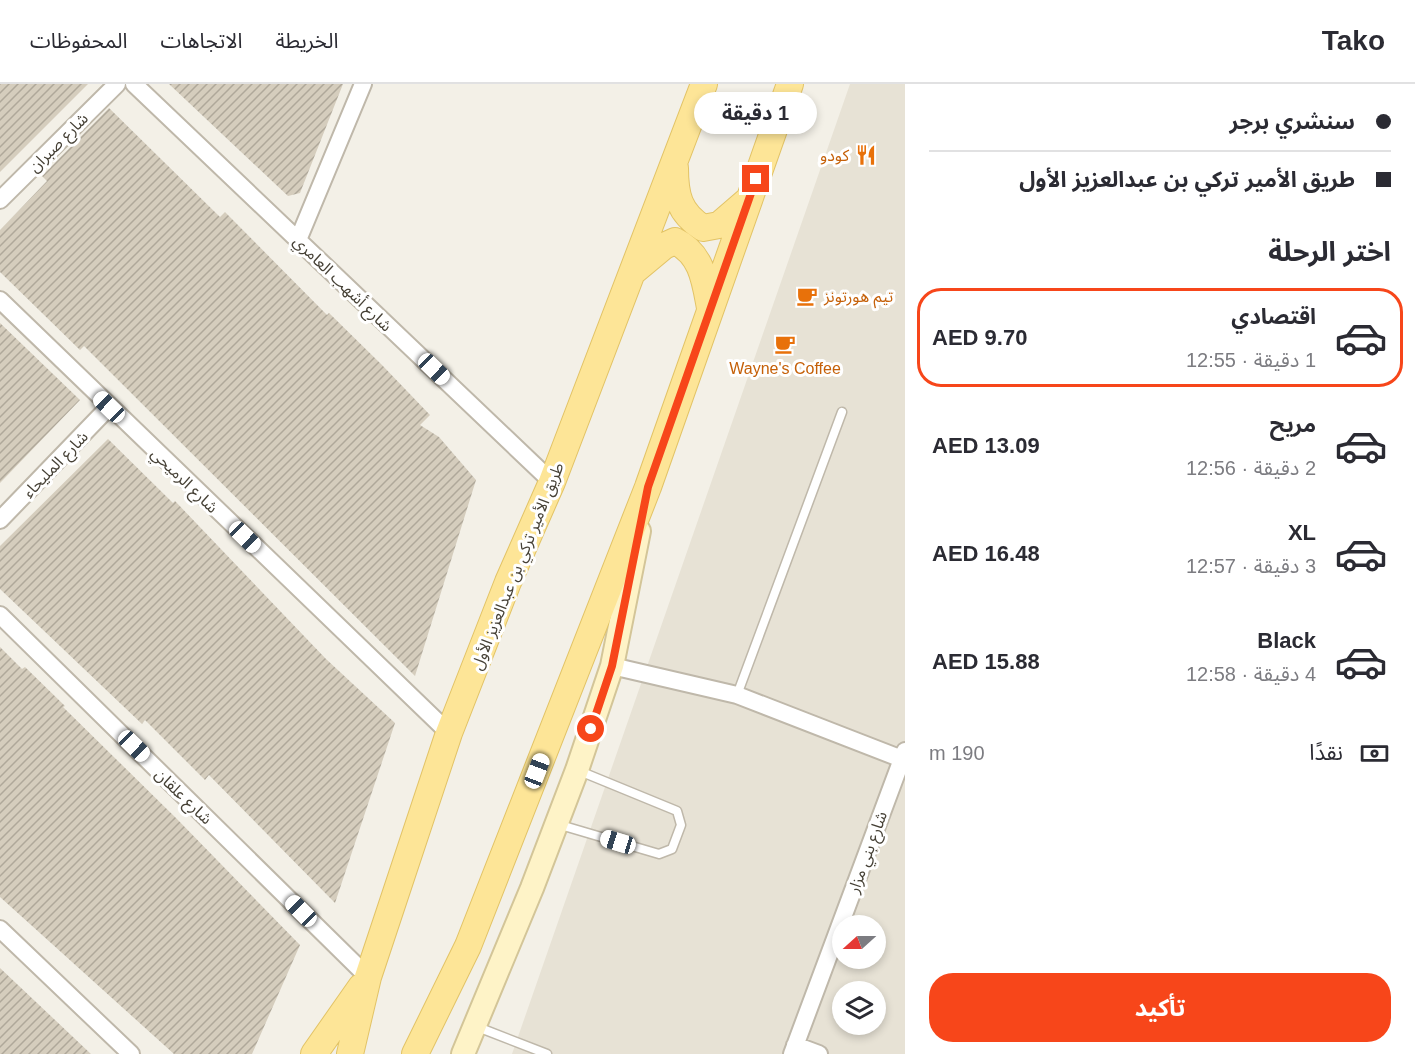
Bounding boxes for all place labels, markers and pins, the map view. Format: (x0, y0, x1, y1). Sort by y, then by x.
restaurant icon: كودو (854, 143, 878, 167)
place label: كودو (820, 147, 849, 165)
cafe icon: تيم هورتونز (795, 284, 819, 308)
place label: تيم هورتونز (823, 288, 894, 309)
cafe icon: Wayne's Coffee (773, 332, 797, 356)
place label: Wayne's Coffee (729, 360, 841, 377)

